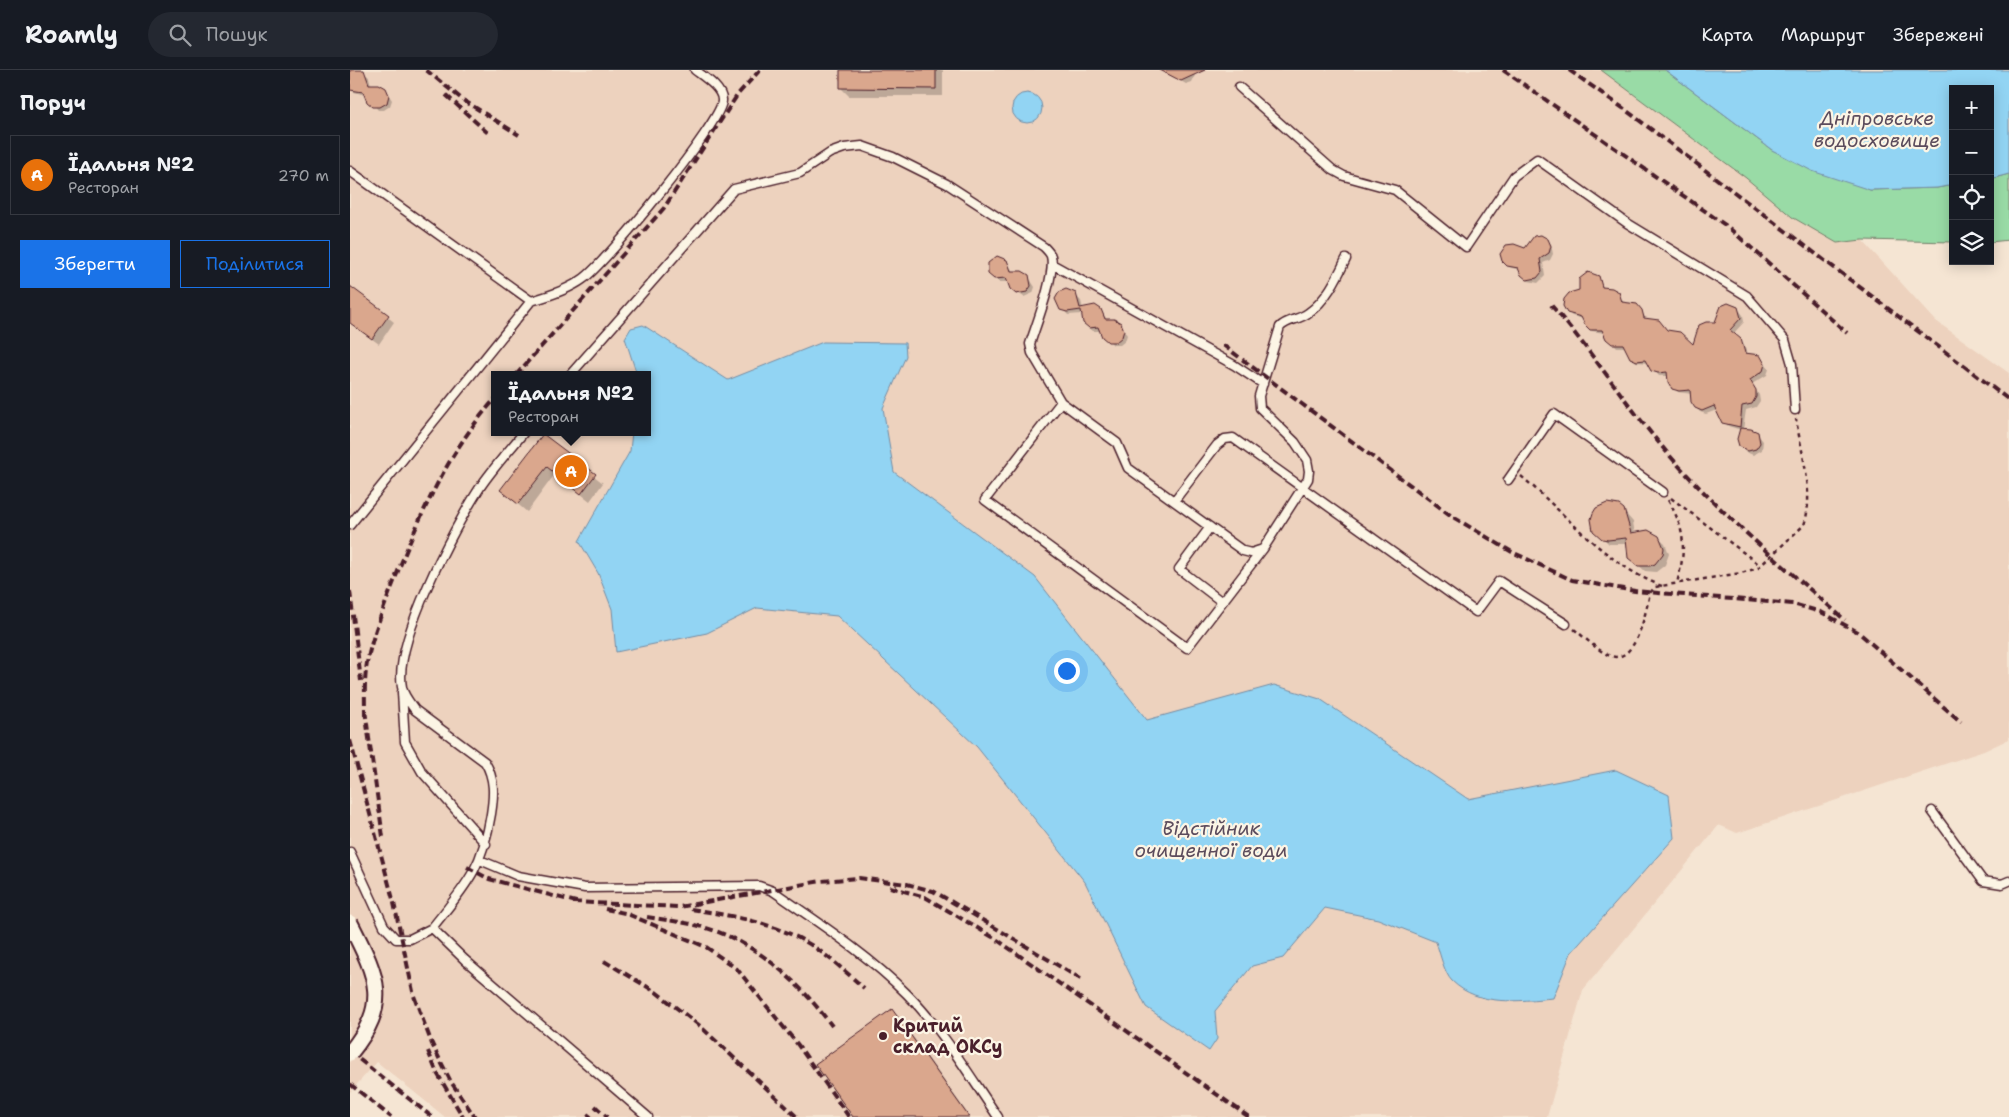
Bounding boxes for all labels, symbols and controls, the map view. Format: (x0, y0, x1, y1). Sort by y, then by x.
search box (148, 12, 498, 57)
text: Roamly (25, 19, 118, 51)
icon: search (166, 21, 194, 49)
text: Пошук (206, 22, 268, 47)
text: Карта (1701, 23, 1753, 47)
text: Маршрут (1781, 23, 1865, 47)
text: Збережені (1893, 23, 1984, 47)
map controls (1949, 85, 1994, 265)
button: + (1949, 85, 1994, 130)
text: Поруч (20, 89, 86, 117)
water label: Дніпровське водосховище (1814, 106, 1940, 153)
button: − (1949, 130, 1994, 175)
text: Їдальня №2 (68, 152, 194, 177)
text: A (31, 165, 43, 186)
text: 270 m (278, 165, 329, 186)
button: locate (1949, 175, 1994, 220)
text: Ресторан (68, 177, 139, 198)
button: layers (1949, 220, 1994, 265)
button: Зберегти (20, 240, 170, 288)
button: Поділитися (180, 240, 330, 288)
popup (491, 371, 651, 436)
text: Їдальня №2 (508, 381, 634, 406)
text: Ресторан (508, 406, 579, 427)
pin: A (555, 452, 587, 490)
your location (1054, 658, 1080, 684)
water label: Відстійник очищенної води (1134, 816, 1288, 863)
place label: Критий склад ОКСу (893, 1014, 1002, 1059)
marker: Критий склад ОКСу (877, 1030, 889, 1042)

